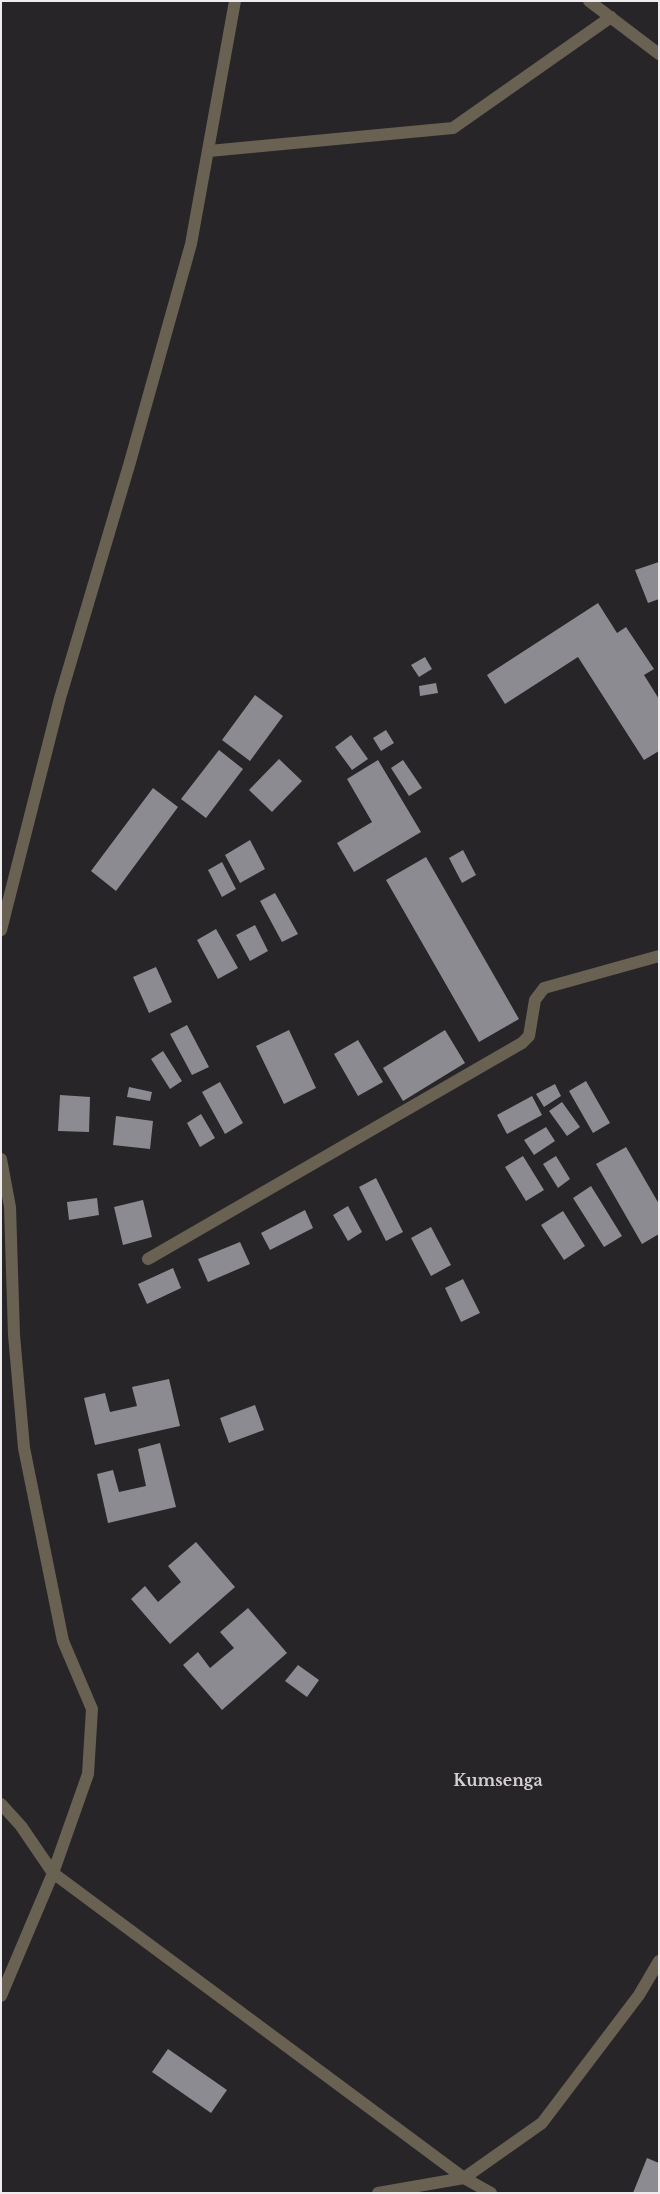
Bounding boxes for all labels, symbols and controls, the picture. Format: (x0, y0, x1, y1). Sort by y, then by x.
district label: Kumsenga (453, 1771, 543, 1791)

